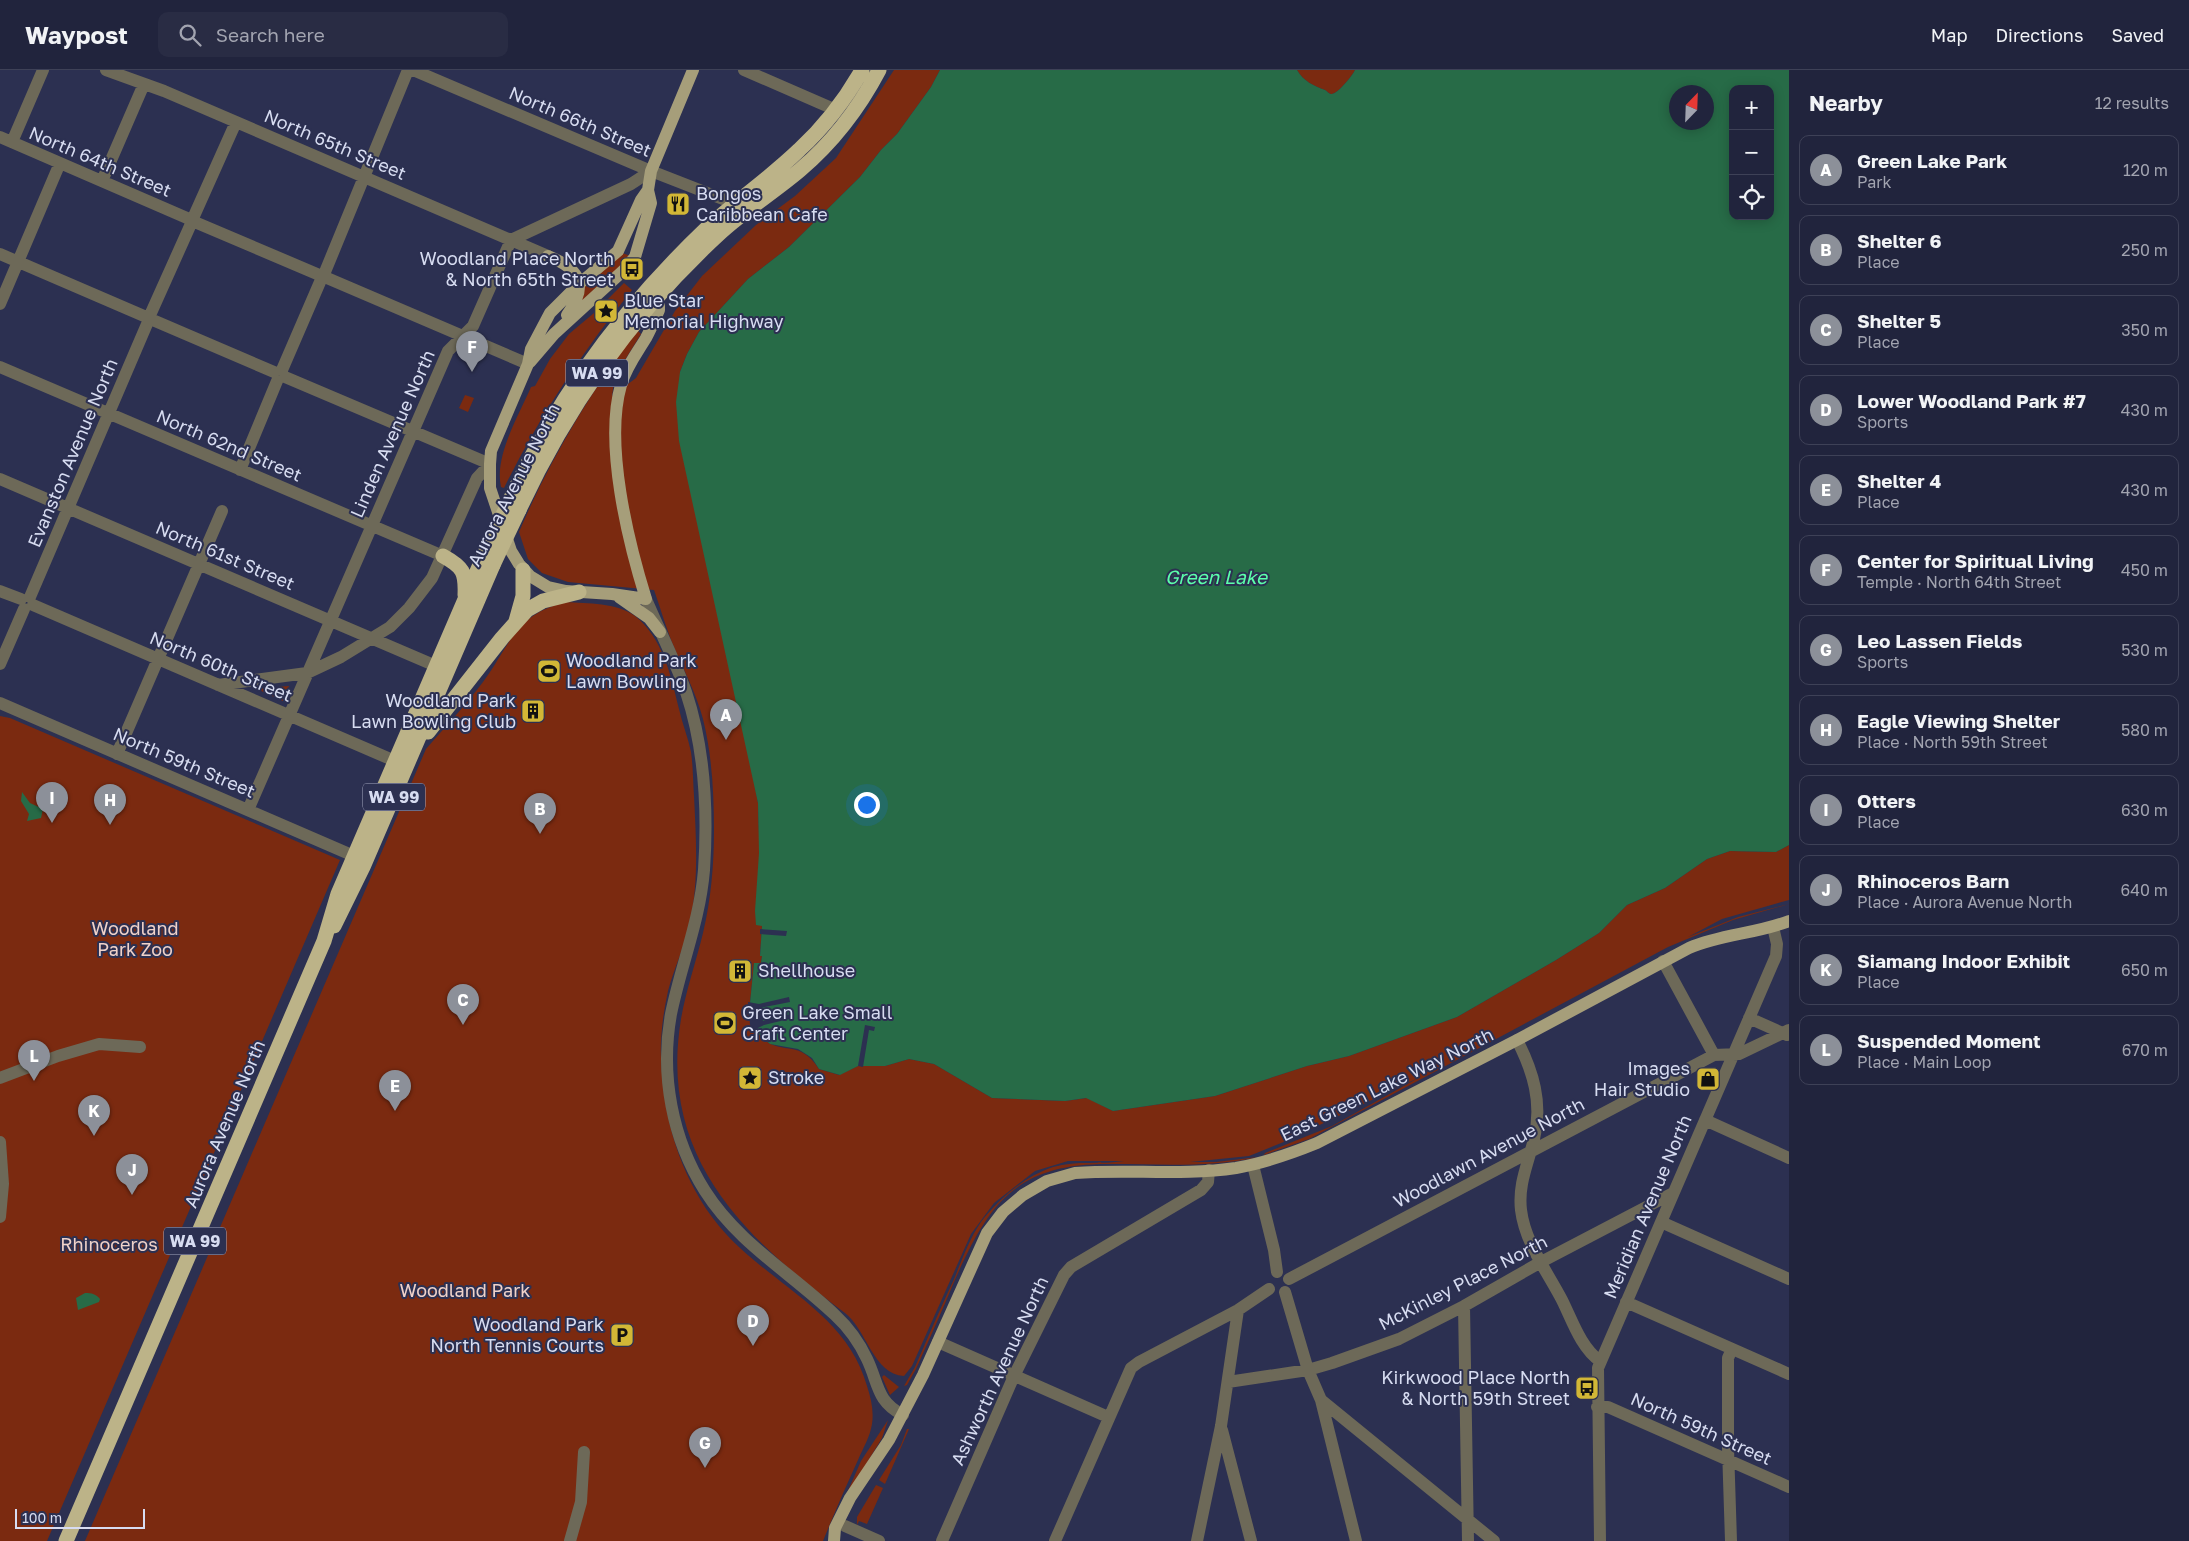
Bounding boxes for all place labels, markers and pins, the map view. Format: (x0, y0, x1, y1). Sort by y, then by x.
place label: Bongos Caribbean Cafe (696, 182, 828, 225)
restaurant icon: Bongos Caribbean Cafe (665, 191, 691, 217)
place label: Woodland Place North & North 65th Street (420, 247, 614, 290)
bus stop icon: Woodland Place North & North 65th Street (619, 256, 645, 282)
place label: Blue Star Memorial Highway (624, 289, 784, 332)
place icon: Blue Star Memorial Highway (593, 298, 619, 324)
pin: F (456, 331, 488, 372)
place label: Woodland Park Lawn Bowling (566, 649, 697, 692)
sports icon: Woodland Park Lawn Bowling (536, 658, 562, 684)
place label: Woodland Park Lawn Bowling Club (351, 689, 516, 732)
building icon: Woodland Park Lawn Bowling Club (520, 698, 546, 724)
pin: A (710, 699, 742, 740)
pin: I (36, 782, 68, 823)
pin: H (94, 784, 126, 825)
pin: B (524, 793, 556, 834)
building icon: Shellhouse (727, 958, 753, 984)
place label: Shellhouse (758, 959, 855, 981)
pin: C (447, 984, 479, 1025)
place label: Green Lake Small Craft Center (742, 1001, 893, 1044)
sports icon: Green Lake Small Craft Center (712, 1010, 738, 1036)
pin: L (18, 1040, 50, 1081)
place label: Images Hair Studio (1594, 1057, 1690, 1100)
place icon: Stroke (737, 1065, 763, 1091)
place label: Stroke (768, 1066, 824, 1088)
shop icon: Images Hair Studio (1695, 1066, 1721, 1092)
pin: E (379, 1070, 411, 1111)
pin: K (78, 1095, 110, 1136)
pin: J (116, 1154, 148, 1195)
pin: D (737, 1305, 769, 1346)
place label: Woodland Park North Tennis Courts (430, 1313, 604, 1356)
parking icon: Woodland Park North Tennis Courts (609, 1322, 635, 1348)
place label: Kirkwood Place North & North 59th Street (1381, 1366, 1570, 1409)
bus stop icon: Kirkwood Place North & North 59th Street (1574, 1375, 1600, 1401)
pin: G (689, 1427, 721, 1468)

